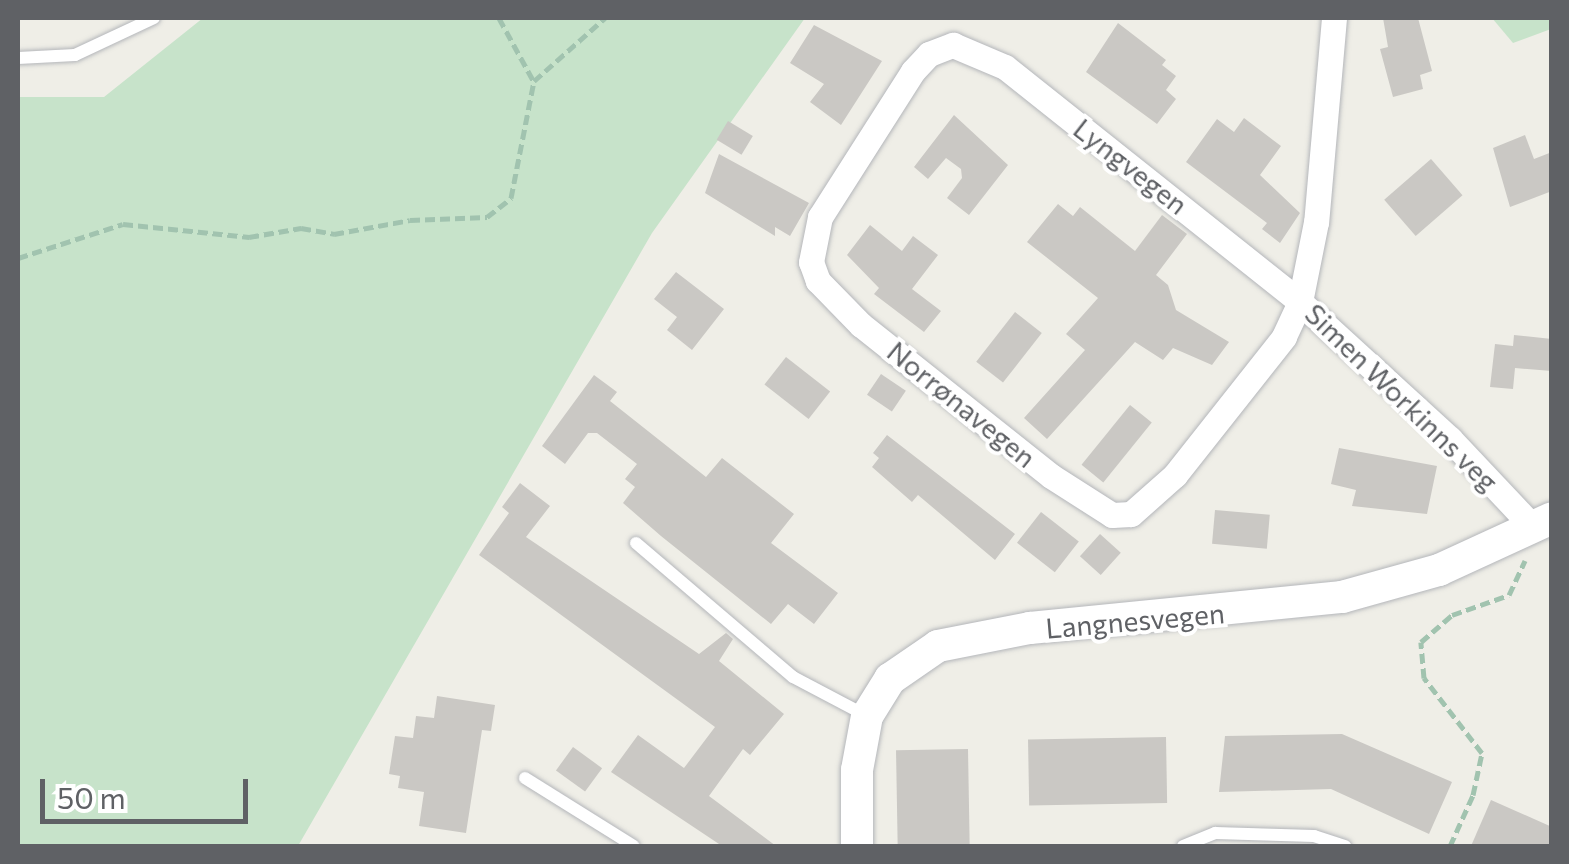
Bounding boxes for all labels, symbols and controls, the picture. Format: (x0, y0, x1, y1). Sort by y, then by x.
street label: Lyngvegen (1067, 111, 1195, 221)
street label: Simen Workinns veg (1299, 296, 1505, 498)
street label: Norrønavegen (881, 334, 1043, 474)
street label: Langnesvegen (1044, 595, 1226, 645)
scale bar (45, 759, 252, 821)
text: 50 m (57, 778, 126, 815)

